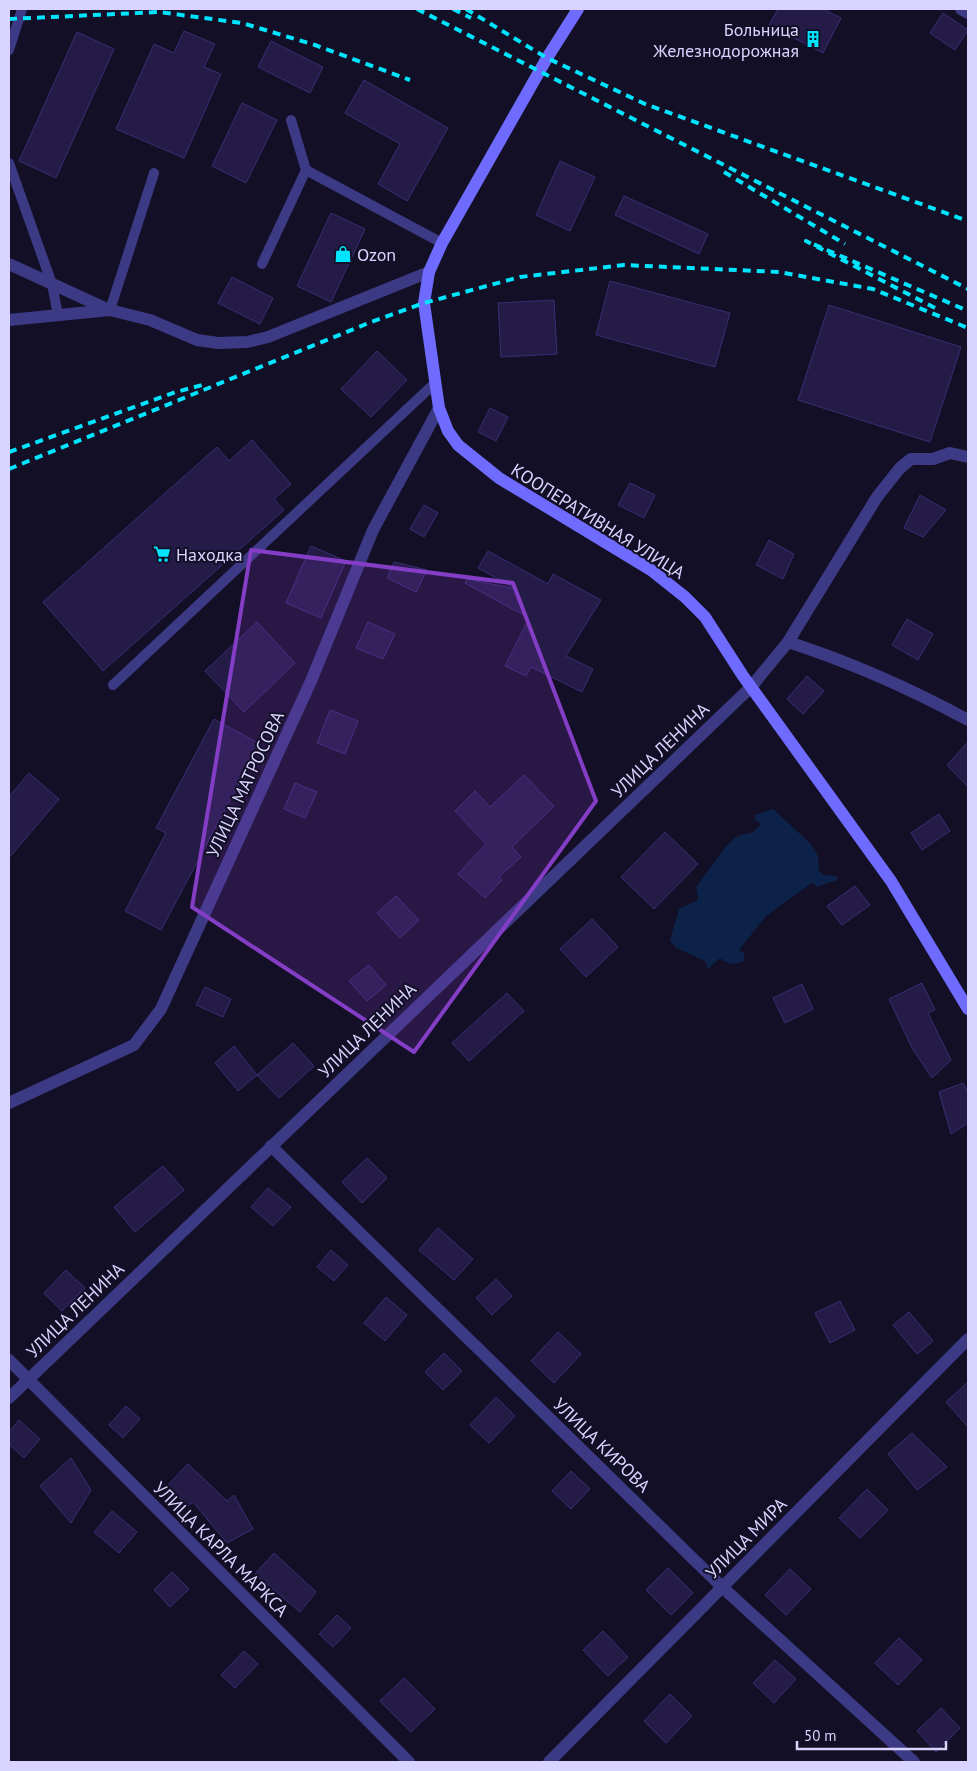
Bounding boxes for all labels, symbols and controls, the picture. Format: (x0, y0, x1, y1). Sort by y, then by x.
place label: Больница Железнодорожная (652, 18, 799, 62)
building icon: Больница Железнодорожная (803, 29, 823, 49)
place label: Ozon (357, 243, 396, 266)
shop icon: Ozon (333, 244, 353, 264)
street label: КООПЕРАТИВНАЯ УЛИЦА (507, 458, 690, 584)
place label: Находка (176, 543, 243, 566)
supermarket icon: Находка (152, 544, 172, 564)
street label: УЛИЦА ЛЕНИНА (606, 697, 714, 803)
street label: УЛИЦА МАТРОСОВА (201, 707, 289, 861)
street label: УЛИЦА ЛЕНИНА (313, 977, 421, 1083)
street label: УЛИЦА ЛЕНИНА (21, 1257, 129, 1363)
street label: УЛИЦА КИРОВА (549, 1393, 656, 1497)
street label: УЛИЦА КАРЛА МАРКСА (148, 1476, 294, 1622)
street label: УЛИЦА МИРА (700, 1492, 792, 1584)
scale bar (797, 1718, 946, 1750)
text: 50 m (804, 1726, 837, 1745)

